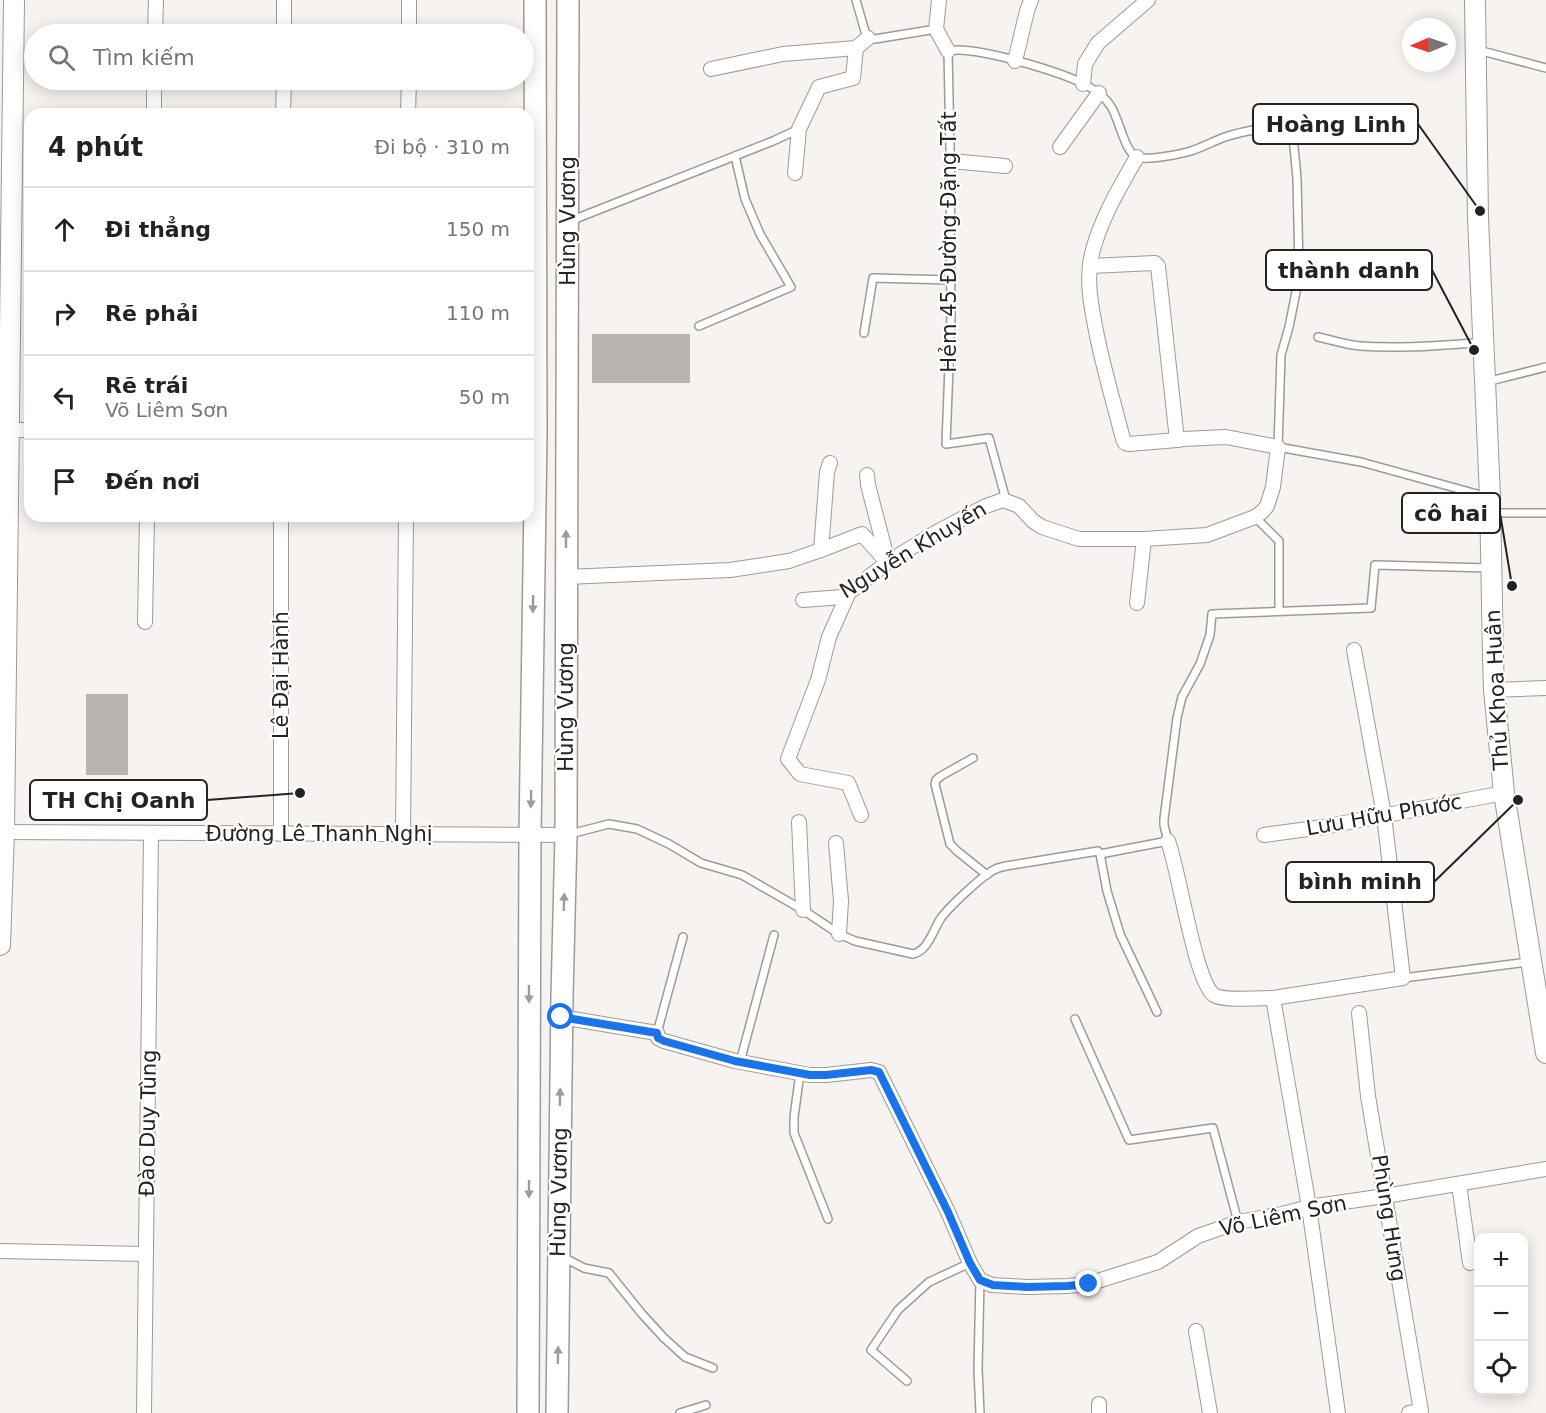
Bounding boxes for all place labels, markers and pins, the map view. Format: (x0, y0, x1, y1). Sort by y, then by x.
callout: Hoàng Linh (1253, 104, 1418, 144)
callout: thành danh (1266, 250, 1432, 290)
callout: cô hai (1402, 493, 1500, 533)
callout: TH Chị Oanh (30, 780, 207, 820)
callout: bình minh (1286, 862, 1434, 902)

